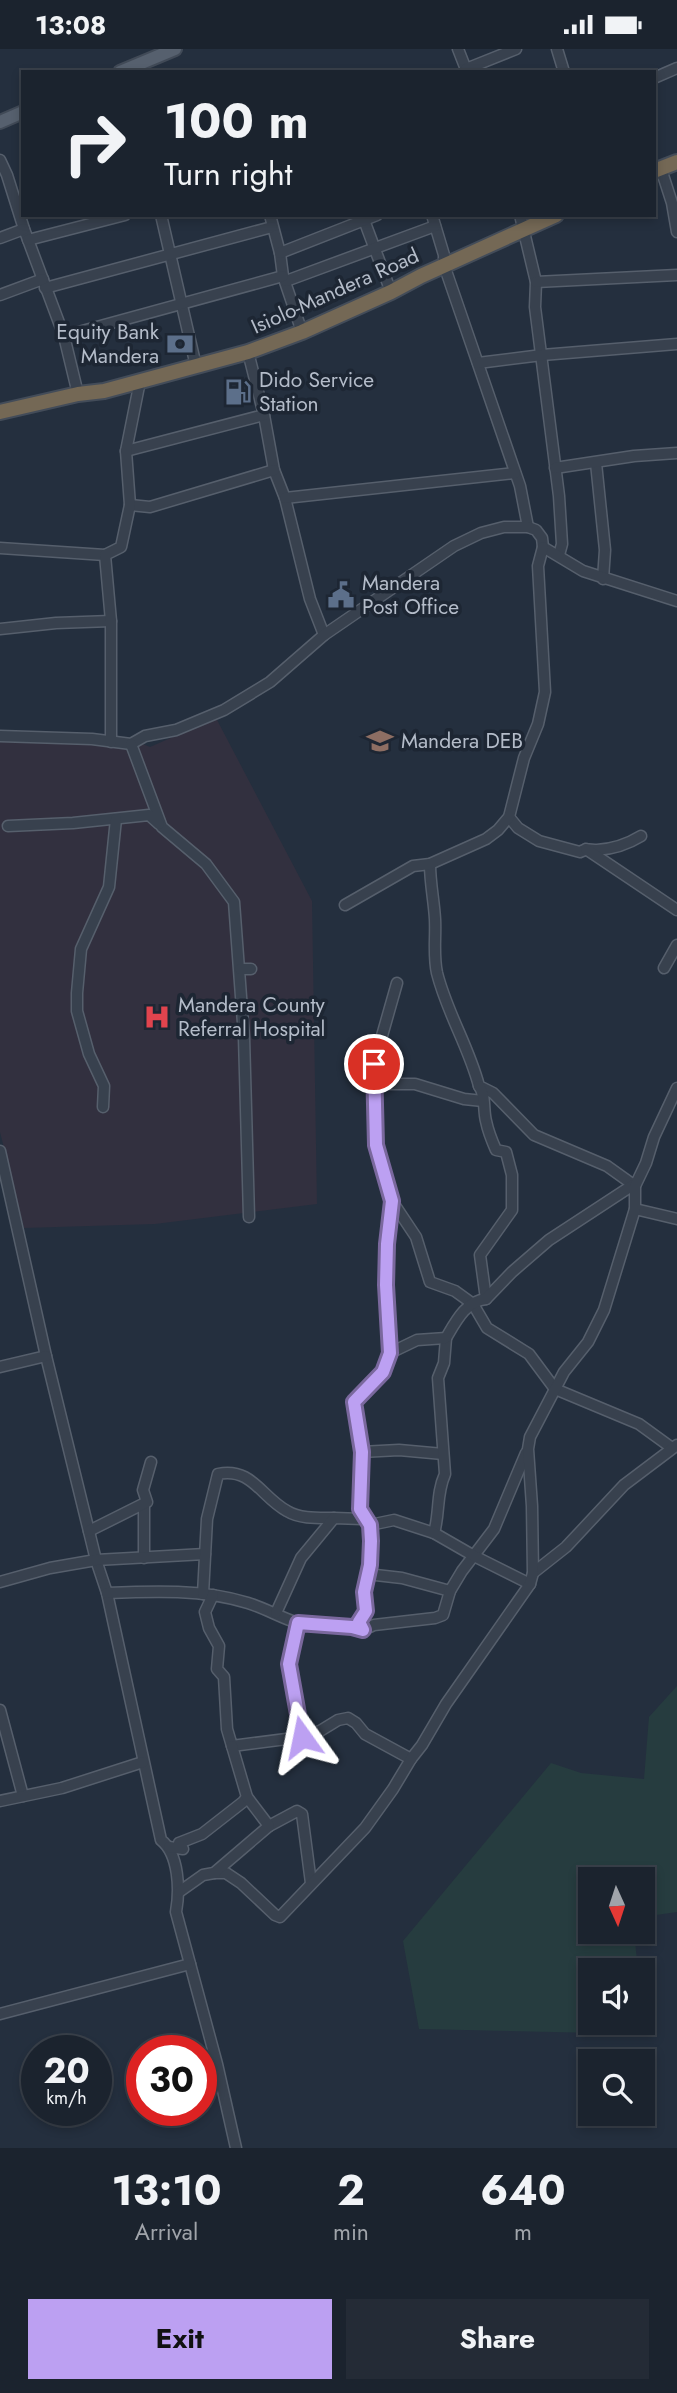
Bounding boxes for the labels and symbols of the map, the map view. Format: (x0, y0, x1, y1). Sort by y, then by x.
street label: Isiolo-Mandera Road (246, 240, 424, 342)
place label: Equity Bank Mandera (56, 317, 160, 371)
bank icon: Equity Bank Mandera (165, 329, 195, 359)
place label: Dido Service Station (259, 365, 374, 419)
fuel station icon: Dido Service Station (223, 377, 253, 407)
place label: Mandera Post Office (362, 568, 459, 622)
public building icon: Mandera Post Office (326, 580, 356, 610)
school or university icon: Mandera DEB (365, 726, 395, 756)
place label: Mandera DEB (401, 726, 523, 756)
place label: Mandera County Referral Hospital (178, 990, 325, 1044)
hospital icon: Mandera County Referral Hospital (142, 1002, 172, 1032)
pin (344, 1034, 404, 1094)
position arrow (265, 1700, 339, 1774)
north arrow (578, 1867, 654, 1944)
speed limit sign: 30 (126, 2035, 217, 2126)

